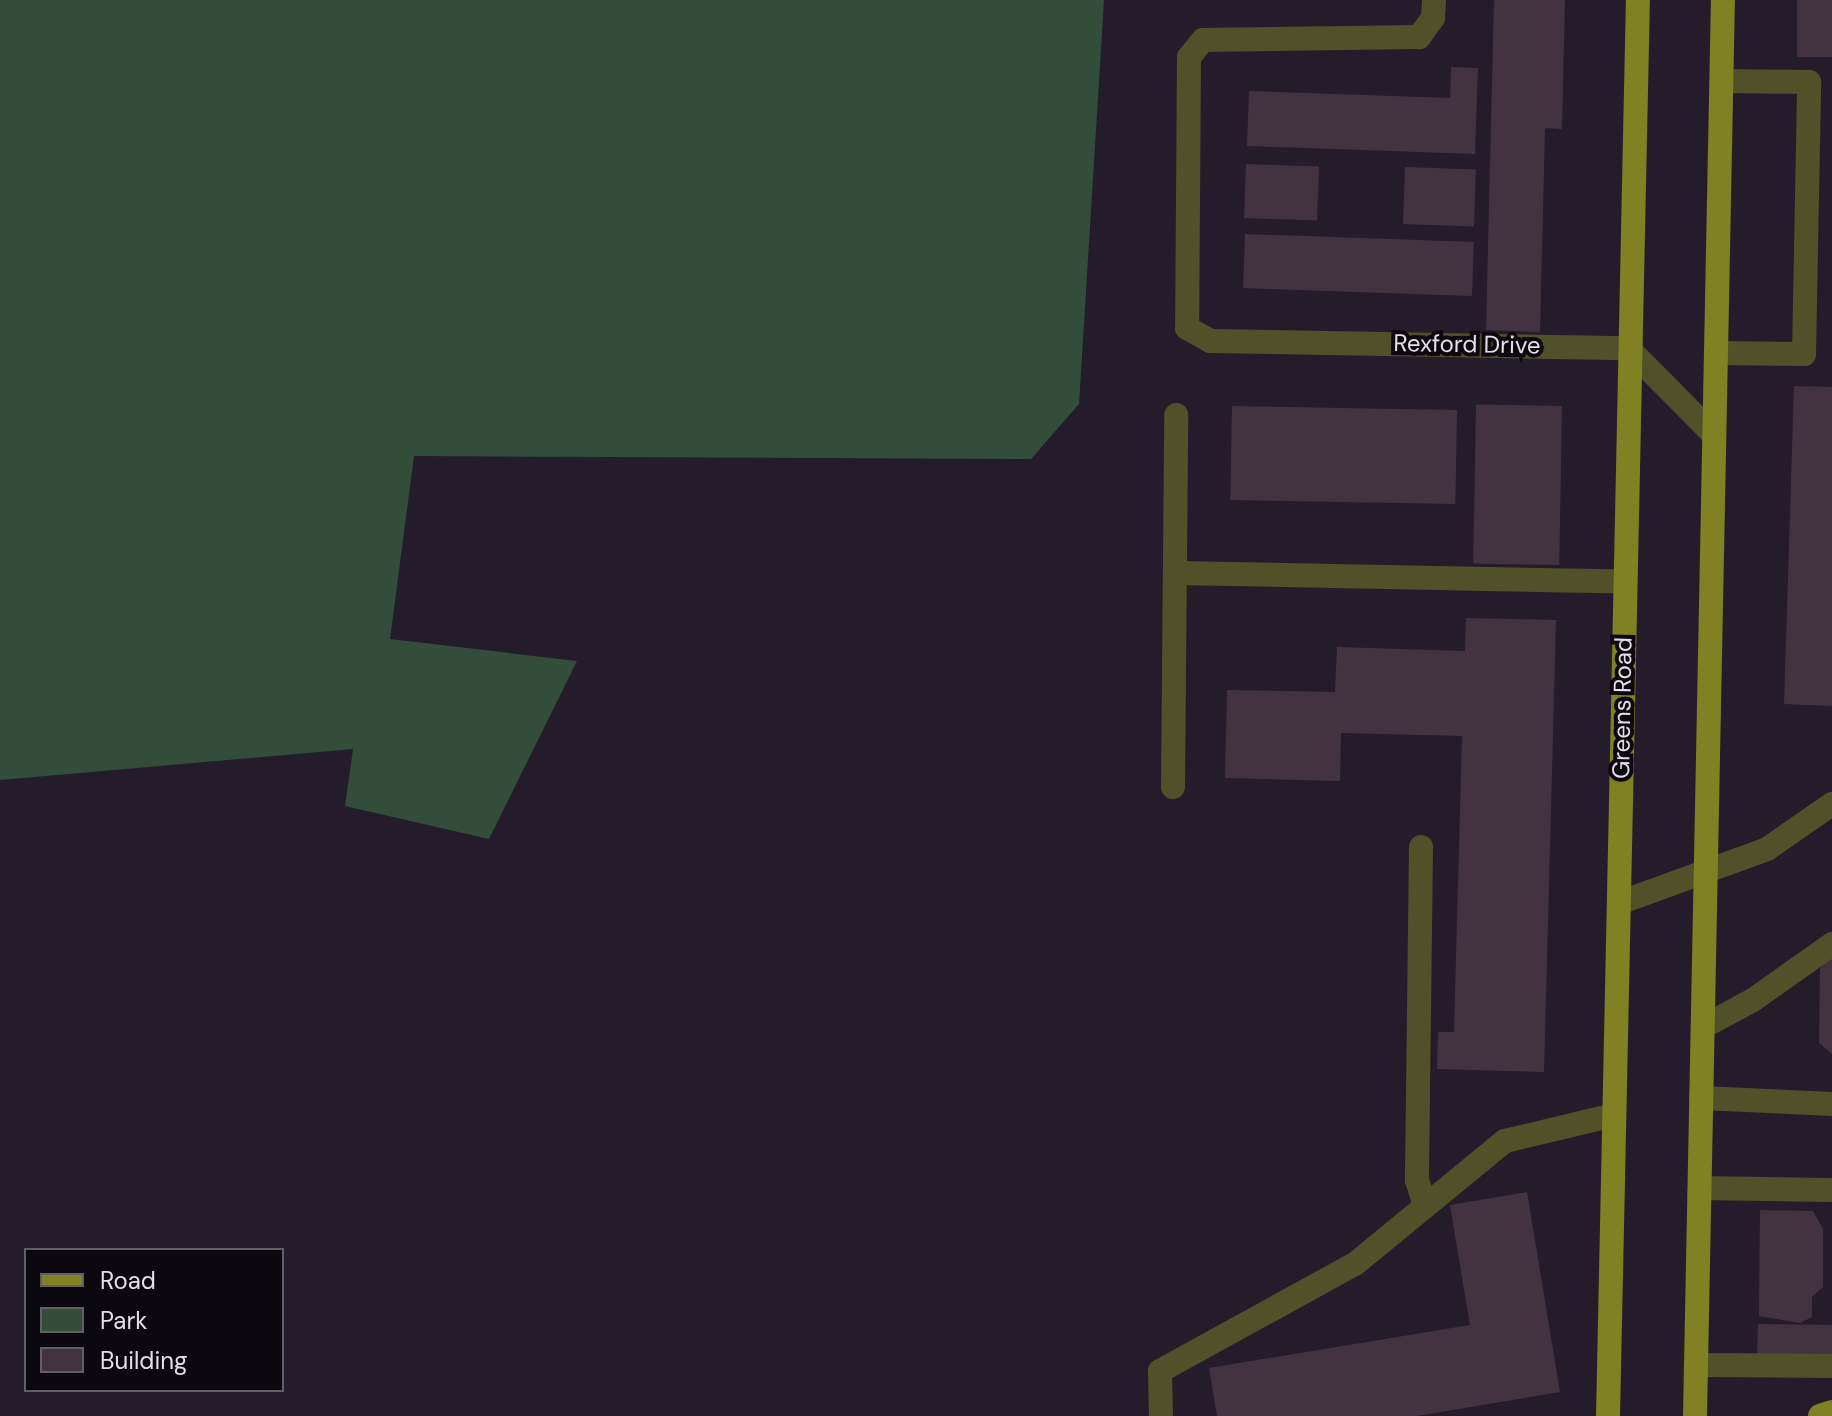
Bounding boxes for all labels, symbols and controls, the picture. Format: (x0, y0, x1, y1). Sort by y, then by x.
street label: Rexford Drive (1393, 328, 1541, 360)
street label: Greens Road (1606, 637, 1638, 779)
legend (24, 1248, 284, 1392)
text: Road (100, 1265, 156, 1296)
text: Park (100, 1305, 147, 1336)
text: Building (100, 1345, 187, 1376)

